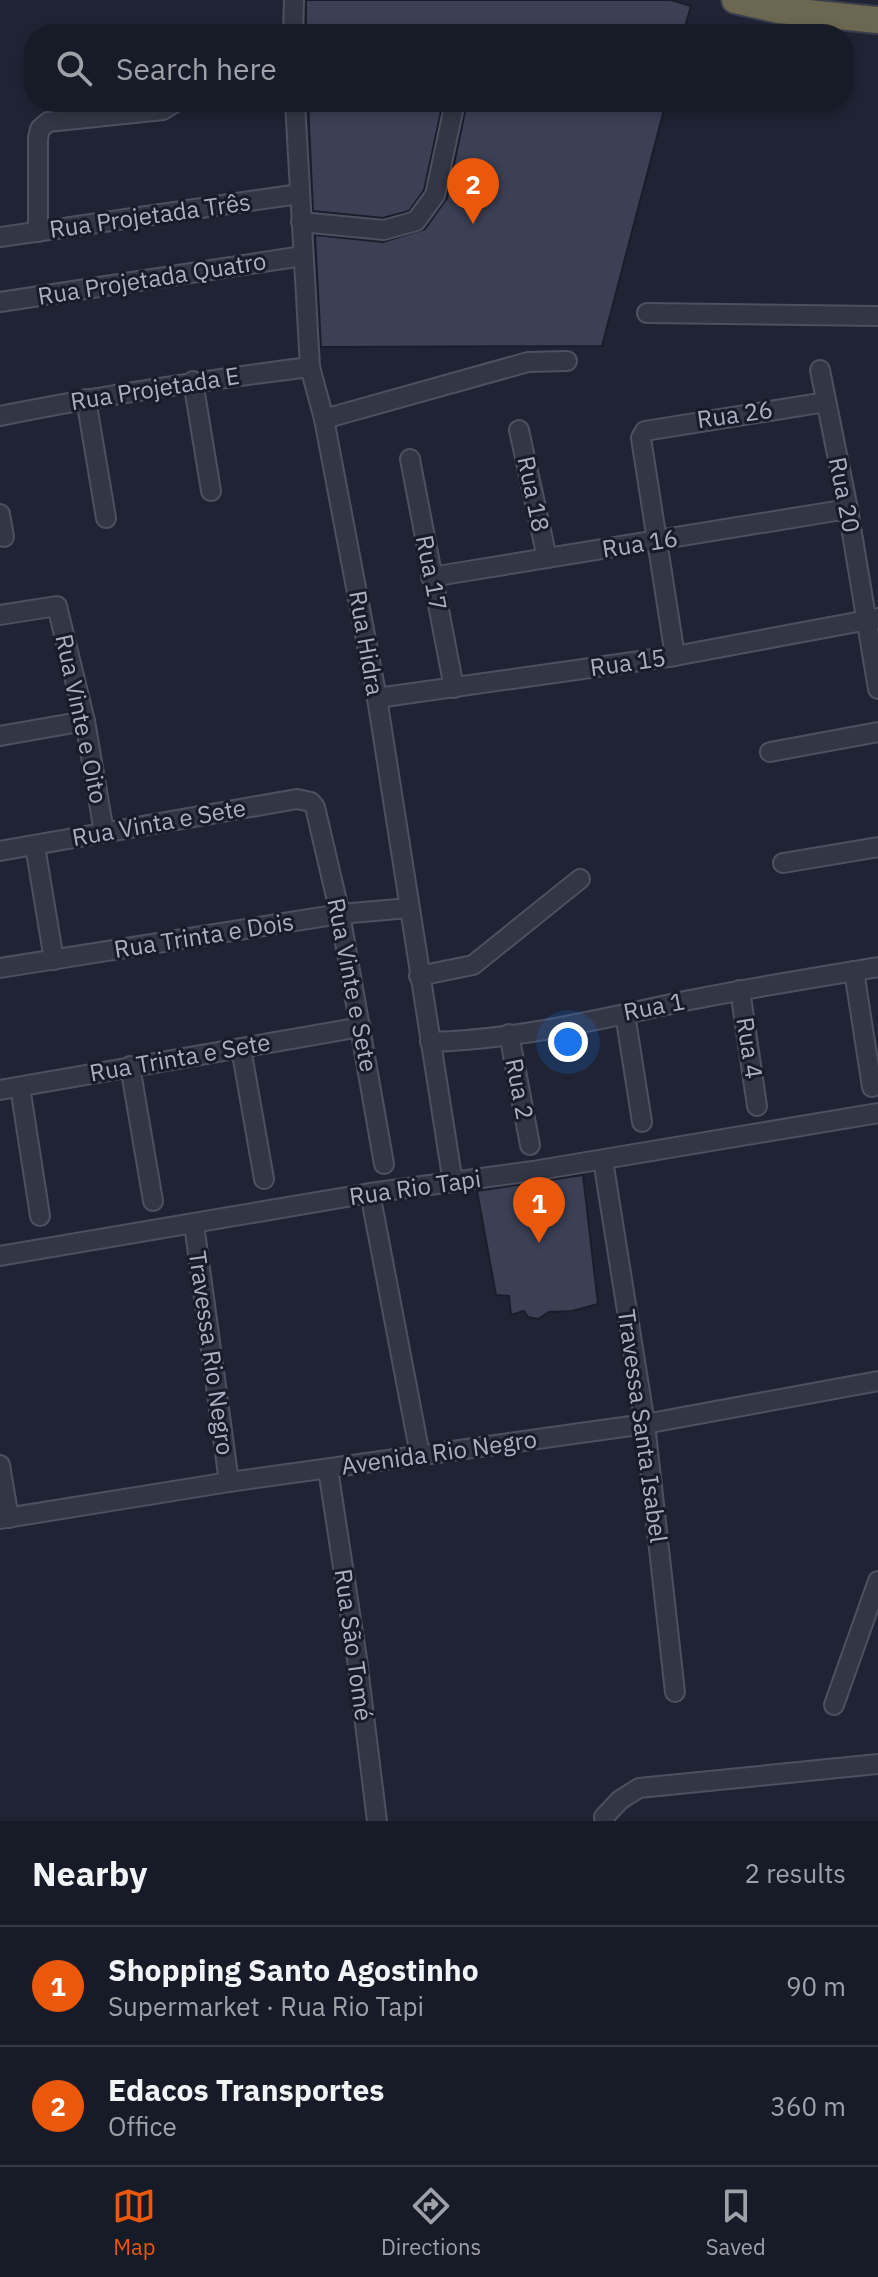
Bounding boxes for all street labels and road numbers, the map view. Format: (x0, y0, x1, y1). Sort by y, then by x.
street label: Rua Projetada Três (47, 185, 253, 245)
street label: Rua Projetada Quatro (35, 244, 268, 312)
street label: Rua Projetada E (68, 359, 242, 417)
street label: Rua 26 (695, 393, 775, 435)
street label: Rua 18 (510, 453, 558, 534)
street label: Rua 20 (822, 454, 868, 535)
street label: Rua 16 (600, 521, 680, 565)
street label: Rua 17 (409, 532, 455, 613)
street label: Rua Hidra (342, 588, 392, 698)
street label: Rua Vinte e Oito (48, 631, 116, 806)
street label: Rua 15 (588, 641, 668, 683)
street label: Rua Vinta e Sete (69, 791, 248, 853)
street label: Rua Vinte e Sete (320, 895, 386, 1074)
street label: Rua Trinta e Dois (112, 905, 296, 965)
street label: Rua 1 (620, 984, 687, 1028)
street label: Rua 4 (729, 1015, 771, 1081)
street label: Rua Trinta e Sete (87, 1025, 273, 1089)
street label: Rua 2 (498, 1055, 542, 1122)
street label: Rua Rio Tapi (347, 1162, 483, 1212)
street label: Travessa Rio Negro (182, 1249, 242, 1457)
street label: Travessa Santa Isabel (611, 1307, 675, 1545)
street label: Avenida Rio Negro (339, 1422, 539, 1482)
street label: Rua São Tomé (327, 1567, 380, 1723)

